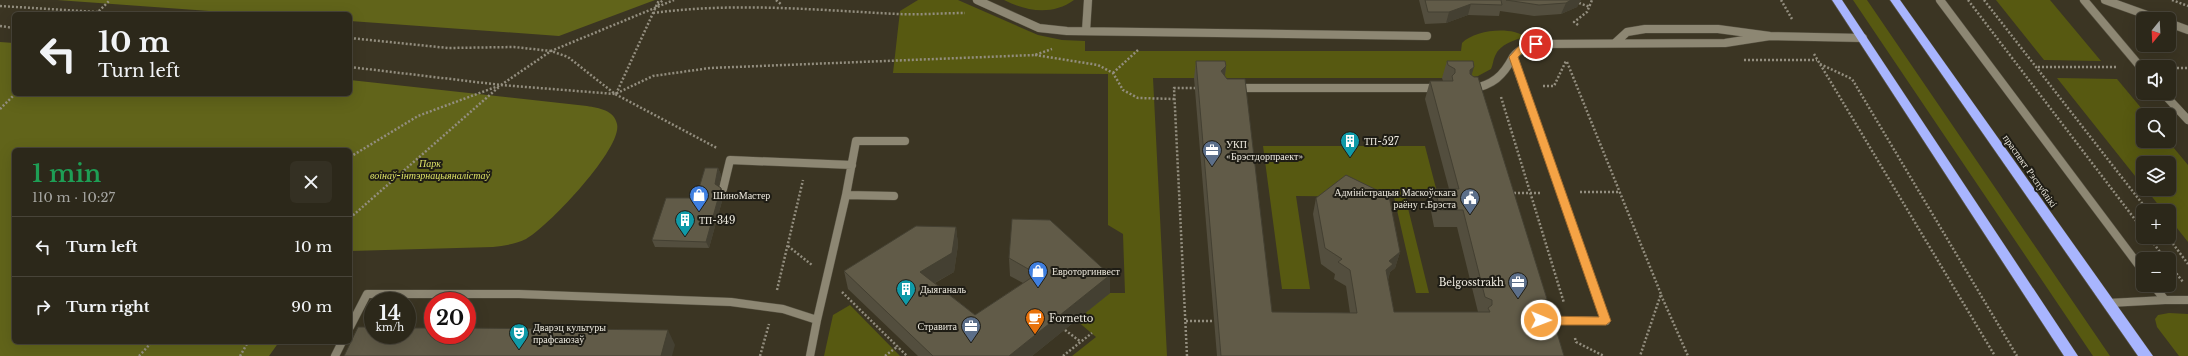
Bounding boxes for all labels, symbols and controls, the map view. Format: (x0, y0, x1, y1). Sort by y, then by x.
north arrow (2136, 12, 2176, 52)
map controls (2136, 12, 2176, 292)
text: 10 m (98, 25, 170, 60)
pin (1519, 27, 1553, 61)
icon: left (32, 28, 84, 80)
icon: arrive (1525, 33, 1547, 55)
text: Turn left (98, 60, 180, 82)
button: sound (2136, 60, 2176, 100)
button: search (2136, 108, 2176, 148)
building icon: ТП-527 (1339, 130, 1361, 158)
street label: праспект Рэспублікі (2000, 132, 2060, 210)
place label: ТП-527 (1364, 135, 1400, 148)
place label: УКП «Брэстдорпраект» (1226, 138, 1303, 163)
office icon: УКП «Брэстдорпраект» (1201, 139, 1223, 167)
button: layers (2136, 156, 2176, 196)
park label: Парк воінаў-інтэрнацыяналістаў (370, 157, 491, 182)
text: 1 min (32, 159, 101, 188)
button: close (290, 161, 332, 203)
shop icon: ШиноМастер (688, 184, 710, 212)
place label: Адміністрацыя Маскоўскага раёну г.Брэста (1334, 186, 1457, 211)
public building icon: Адміністрацыя Маскоўскага раёну г.Брэста (1459, 187, 1481, 215)
text: 110 m · 10:27 (32, 189, 115, 206)
place label: ШиноМастер (713, 189, 770, 202)
button: + (2136, 204, 2176, 244)
building icon: ТП-349 (674, 209, 696, 237)
place label: ТП-349 (699, 214, 735, 227)
icon: left (32, 236, 54, 258)
text: Turn left (66, 237, 137, 256)
text: 10 m (294, 237, 332, 256)
button: − (2136, 252, 2176, 292)
shop icon: Евроторгинвест (1027, 260, 1049, 288)
place label: Евроторгинвест (1052, 265, 1121, 278)
office icon: Belgosstrakh (1507, 271, 1529, 299)
place label: Belgosstrakh (1439, 276, 1504, 289)
building icon: Дыяганаль (895, 278, 917, 306)
place label: Дыяганаль (920, 283, 967, 296)
speed limit sign: 20 (424, 292, 476, 344)
icon: right (32, 296, 54, 318)
text: Turn right (66, 297, 149, 316)
text: 90 m (291, 297, 332, 316)
position arrow (1520, 299, 1562, 341)
text: 14 (379, 301, 401, 325)
cafe icon: Fornetto (1024, 307, 1046, 335)
place label: Fornetto (1049, 312, 1094, 325)
office icon: Стравита (960, 315, 982, 343)
place label: Стравита (918, 320, 958, 333)
text: km/h (376, 321, 404, 334)
place label: Дварэц культуры прафсаюзаў (533, 321, 606, 346)
theatre icon: Дварэц культуры прафсаюзаў (508, 322, 530, 350)

